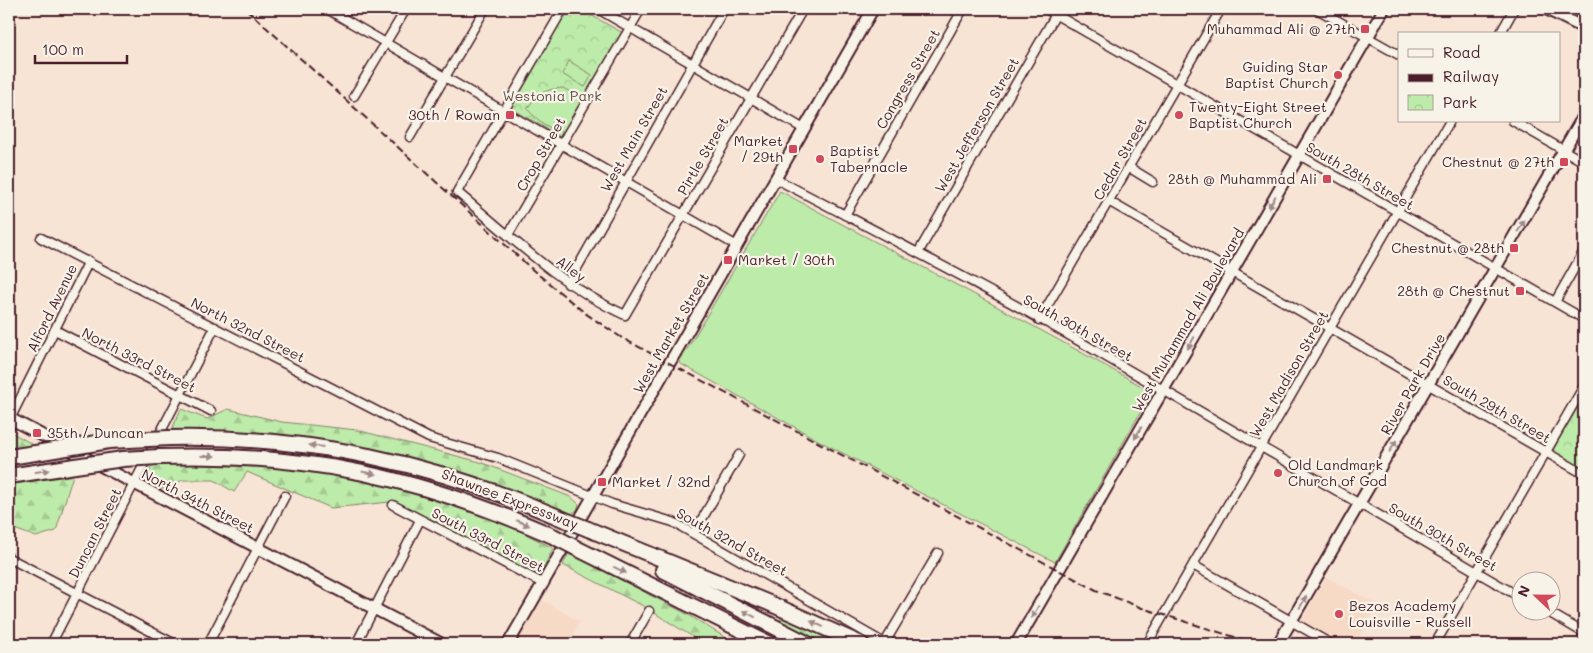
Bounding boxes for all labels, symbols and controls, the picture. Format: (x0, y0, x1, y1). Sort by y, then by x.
place label: Muhammad Ali @ 27th (1207, 19, 1355, 38)
marker: Muhammad Ali @ 27th (1359, 23, 1371, 35)
street label: Congress Street (871, 25, 944, 132)
scale bar (35, 32, 128, 64)
legend (1398, 32, 1560, 122)
text: 100 m (42, 39, 84, 59)
text: Road (1443, 42, 1480, 62)
street label: West Jefferson Street (930, 54, 1023, 196)
place label: Guiding Star Baptist Church (1225, 57, 1328, 92)
text: Railway (1443, 66, 1499, 86)
marker: Guiding Star Baptist Church (1332, 69, 1344, 81)
street label: West Main Street (595, 82, 672, 195)
park label: Westonia Park (502, 86, 602, 105)
text: Park (1443, 92, 1477, 112)
place label: Twenty-Eight Street Baptist Church (1189, 97, 1327, 132)
place label: 30th / Rowan (408, 105, 500, 124)
marker: 30th / Rowan (504, 109, 516, 121)
marker: Twenty-Eight Street Baptist Church (1173, 109, 1185, 121)
street label: Crop Street (512, 113, 570, 194)
street label: Pirtle Street (673, 113, 733, 198)
street label: Cedar Street (1088, 114, 1151, 203)
place label: Market / 29th (734, 131, 783, 166)
street label: South 28th Street (1303, 137, 1418, 214)
place label: Baptist Tabernacle (830, 141, 908, 176)
marker: Market / 29th (787, 143, 799, 155)
place label: Chestnut @ 27th (1442, 152, 1554, 171)
marker: Baptist Tabernacle (814, 153, 826, 165)
marker: Chestnut @ 27th (1558, 156, 1570, 168)
place label: 28th @ Muhammad Ali (1168, 169, 1317, 188)
marker: 28th @ Muhammad Ali (1321, 173, 1333, 185)
one-way arrow (1267, 196, 1276, 209)
one-way arrow (1516, 219, 1525, 232)
street label: West Muhammad Ali Boulevard (1127, 224, 1248, 415)
place label: Chestnut @ 28th (1391, 238, 1504, 257)
marker: Chestnut @ 28th (1508, 242, 1520, 254)
place label: Market / 30th (738, 250, 834, 269)
street label: Alley (553, 251, 590, 286)
marker: Market / 30th (722, 254, 734, 266)
street label: Alford Avenue (22, 261, 81, 355)
street label: West Market Street (628, 269, 713, 397)
place label: 28th @ Chestnut (1397, 281, 1510, 300)
marker: 28th @ Chestnut (1514, 285, 1526, 297)
street label: South 30th Street (1020, 290, 1136, 366)
street label: North 32nd Street (188, 293, 309, 367)
street label: West Madison Street (1244, 307, 1333, 441)
street label: North 33rd Street (79, 323, 199, 397)
street label: River Park Drive (1376, 330, 1449, 438)
one-way arrow (1186, 337, 1195, 350)
street label: South 29th Street (1440, 370, 1555, 447)
place label: 35th / Duncan (47, 423, 143, 442)
marker: 35th / Duncan (31, 427, 43, 439)
one-way arrow (1134, 427, 1143, 440)
one-way arrow (1388, 440, 1397, 453)
one-way arrow (308, 442, 324, 450)
one-way arrow (200, 452, 216, 460)
place label: Old Landmark Church of God (1288, 455, 1387, 490)
street label: North 34th Street (139, 464, 258, 537)
street label: Shawnee Expressway (439, 464, 581, 533)
one-way arrow (34, 467, 50, 475)
marker: Old Landmark Church of God (1272, 467, 1284, 479)
one-way arrow (361, 470, 377, 478)
place label: Market / 32nd (612, 472, 710, 491)
marker: Market / 32nd (596, 476, 608, 488)
street label: Duncan Street (64, 484, 125, 581)
street label: South 30th Street (1386, 498, 1501, 575)
street label: South 33rd Street (429, 503, 548, 576)
street label: South 32nd Street (673, 503, 791, 580)
one-way arrow (516, 519, 531, 527)
one-way arrow (613, 566, 627, 574)
north arrow (1510, 570, 1560, 620)
text: N (1513, 582, 1534, 599)
one-way arrow (1298, 595, 1307, 609)
place label: Bezos Academy Louisville - Russell (1349, 596, 1472, 631)
one-way arrow (1030, 606, 1039, 619)
marker: Bezos Academy Louisville - Russell (1333, 608, 1345, 620)
one-way arrow (742, 610, 756, 618)
one-way arrow (810, 620, 824, 628)

